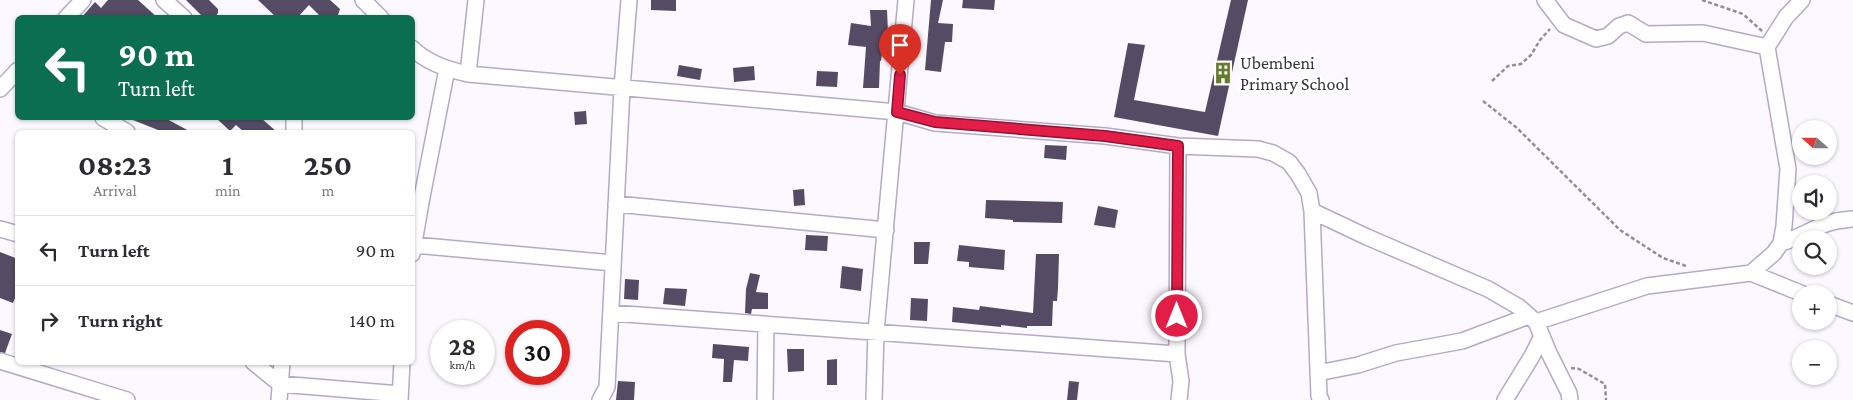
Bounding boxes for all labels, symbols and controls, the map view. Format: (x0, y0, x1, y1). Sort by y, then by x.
pin (879, 24, 921, 75)
icon: arrive (886, 31, 914, 59)
icon: left (35, 35, 100, 100)
text: 90 m (118, 35, 195, 74)
place label: Ubembeni Primary School (1240, 53, 1349, 94)
building icon: Ubembeni Primary School (1210, 60, 1236, 86)
text: Turn left (118, 76, 195, 101)
north arrow (1792, 120, 1838, 165)
map controls (1792, 120, 1837, 385)
text: 08:23 (78, 148, 152, 181)
text: 1 (222, 148, 233, 181)
text: 250 (304, 148, 352, 181)
button: sound (1792, 175, 1837, 220)
text: Arrival (93, 182, 137, 199)
text: min (215, 182, 241, 199)
text: m (321, 182, 334, 199)
button: search (1792, 230, 1837, 275)
icon: left (35, 237, 63, 265)
text: Turn left (78, 240, 150, 261)
text: 90 m (356, 240, 395, 261)
button: + (1792, 285, 1837, 330)
position arrow (1150, 289, 1202, 341)
icon: right (35, 307, 63, 335)
text: Turn right (78, 310, 163, 331)
text: 140 m (349, 310, 395, 331)
speed limit sign: 30 (505, 320, 570, 385)
text: 28 (449, 333, 476, 360)
button: − (1792, 340, 1837, 385)
text: km/h (450, 358, 475, 372)

